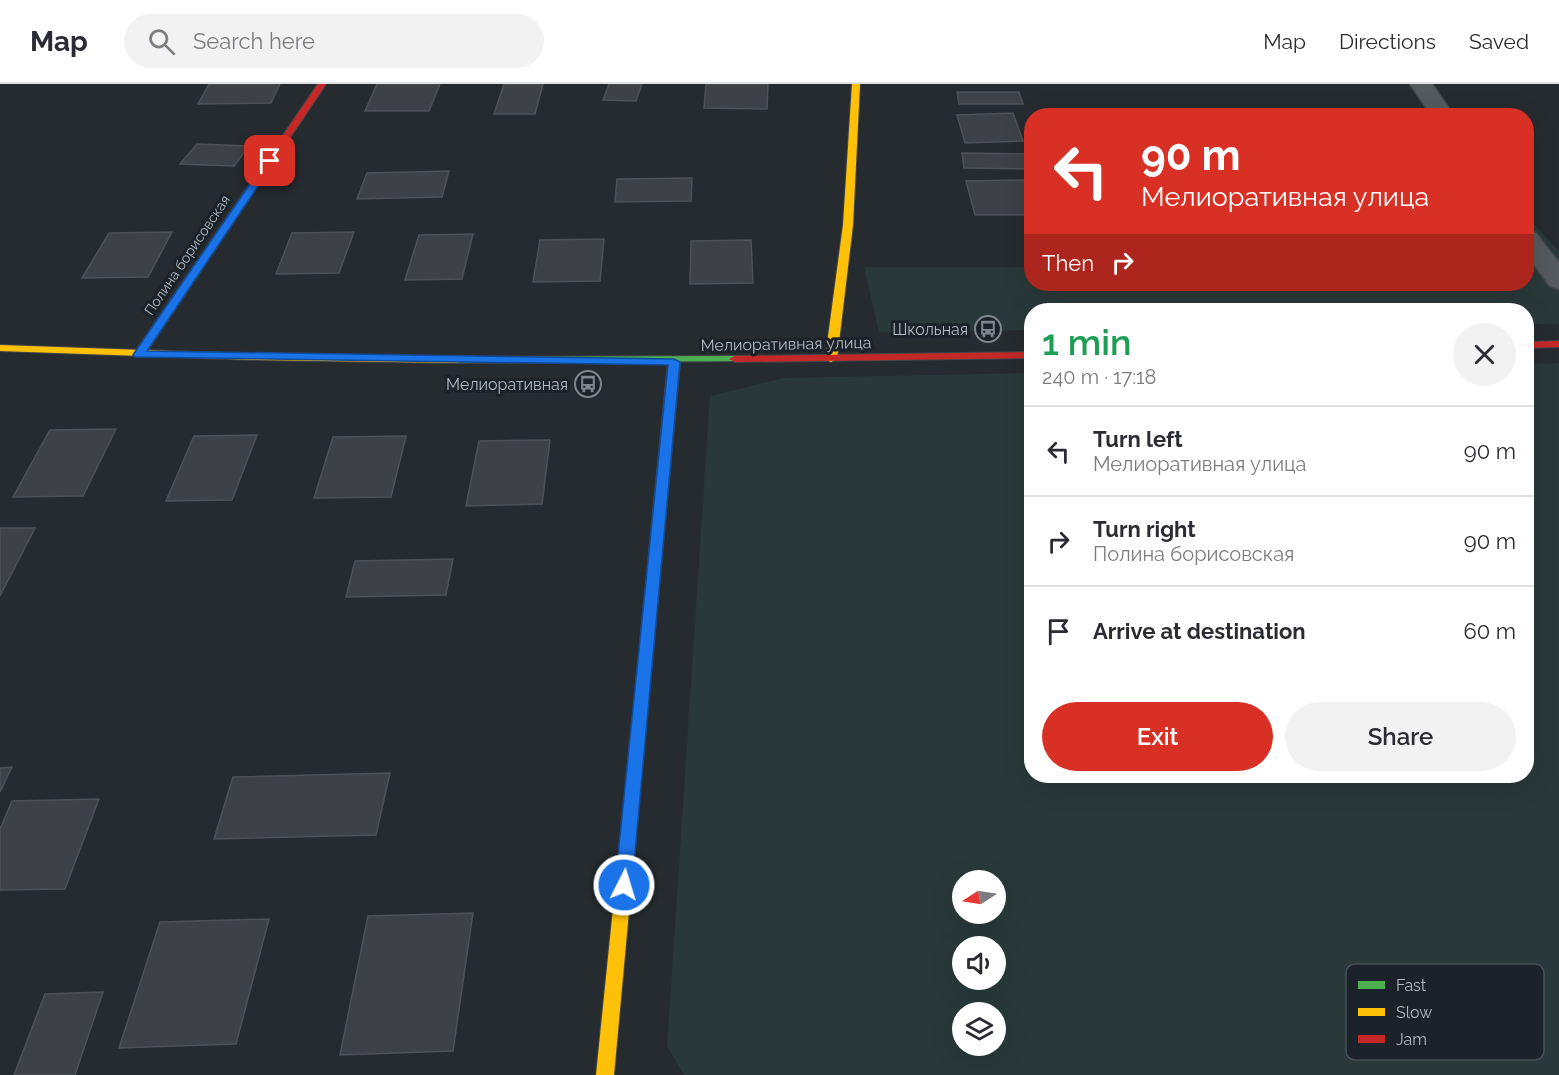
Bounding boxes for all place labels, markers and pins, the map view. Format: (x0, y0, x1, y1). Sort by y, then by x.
pin (244, 135, 295, 186)
bus stop icon: Школьная (973, 314, 1003, 344)
place label: Школьная (892, 320, 968, 339)
bus stop icon: Мелиоративная (573, 369, 603, 399)
place label: Мелиоративная (446, 375, 568, 394)

